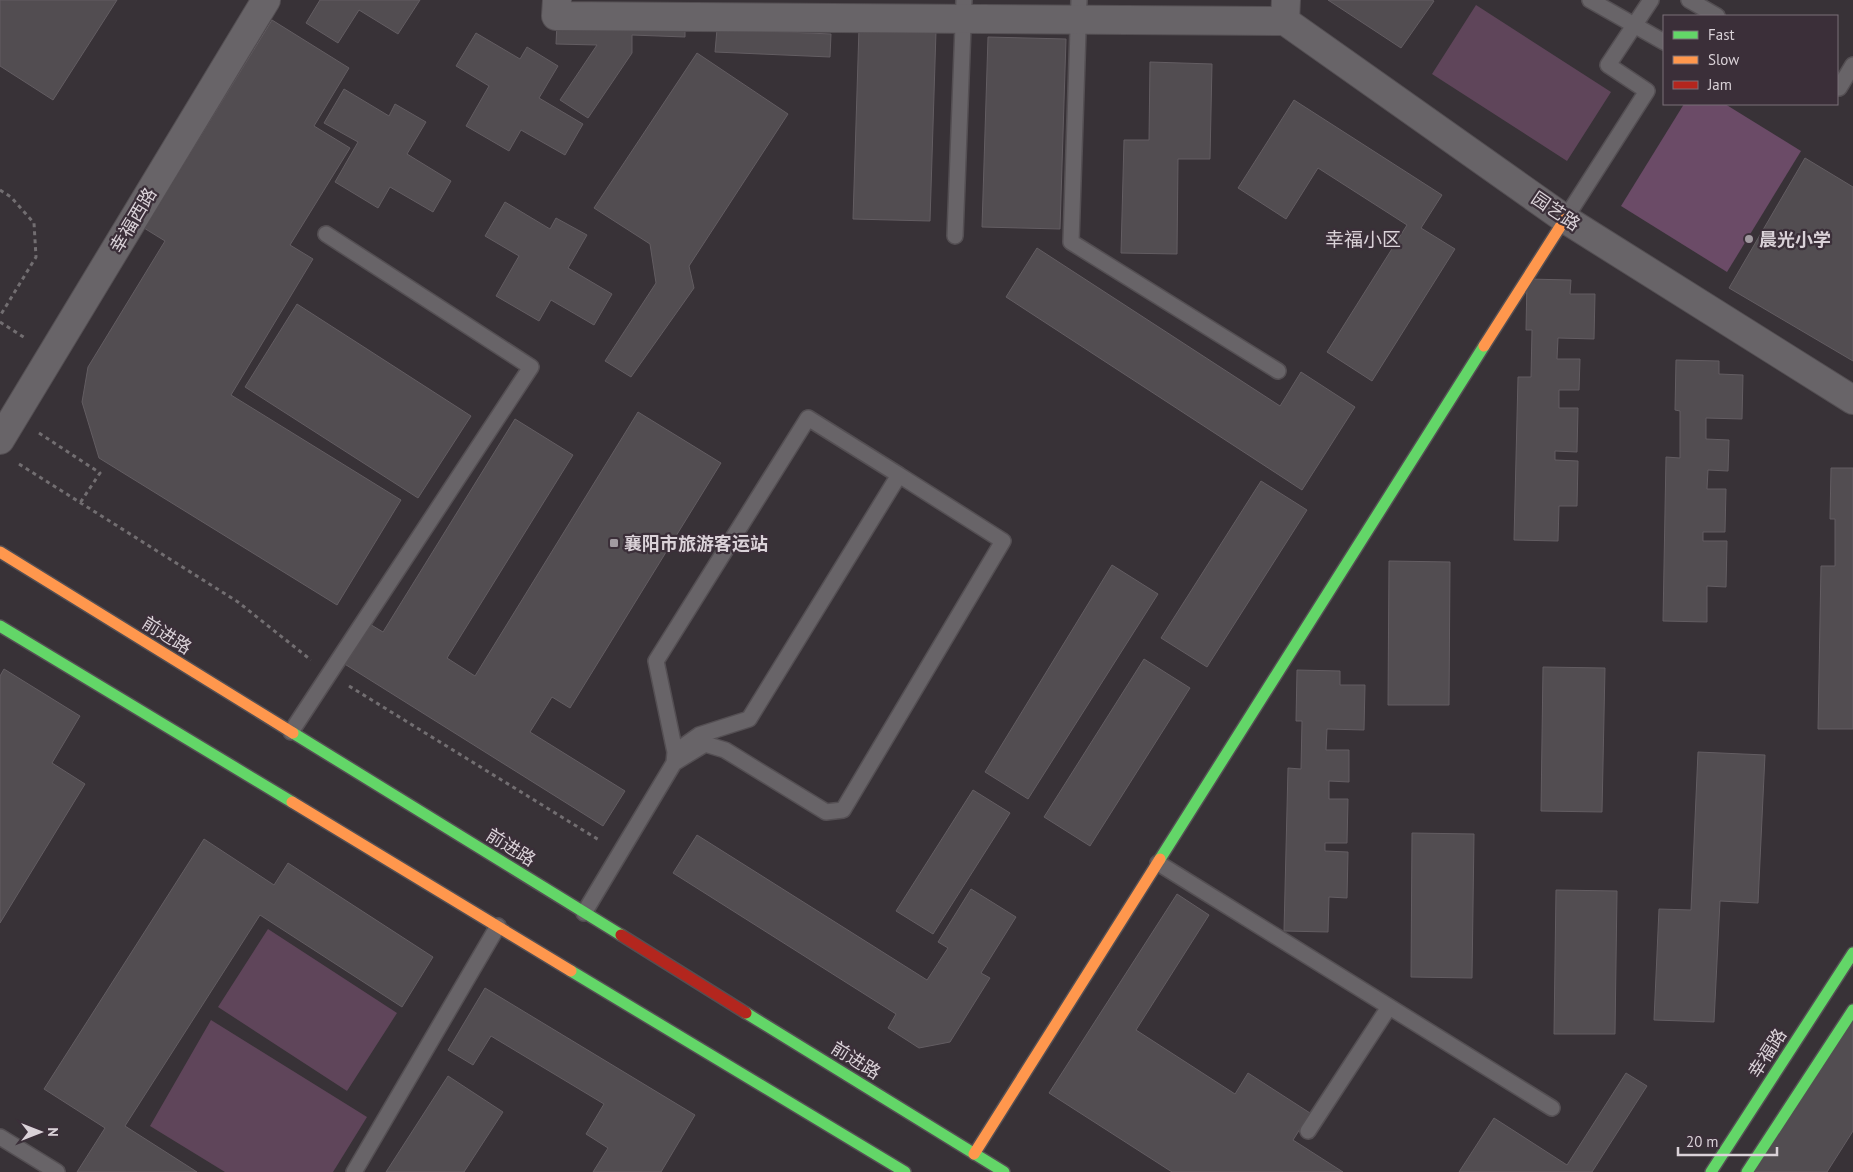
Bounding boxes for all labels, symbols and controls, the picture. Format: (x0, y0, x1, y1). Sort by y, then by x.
legend (1663, 15, 1838, 105)
text: Fast (1708, 25, 1735, 44)
text: Slow (1708, 50, 1739, 69)
text: Jam (1707, 75, 1732, 94)
street label: 幸福西路 (105, 183, 161, 257)
street label: 园艺路 (1527, 186, 1585, 236)
district label: 幸福小区 (1325, 227, 1401, 251)
place label: 晨光小学 (1759, 228, 1831, 251)
marker: 晨光小学 (1743, 233, 1755, 245)
place label: 襄阳市旅游客运站 (624, 532, 768, 555)
marker: 襄阳市旅游客运站 (608, 537, 620, 549)
street label: 前进路 (138, 611, 196, 659)
street label: 前进路 (482, 823, 540, 871)
street label: 幸福路 (1743, 1024, 1791, 1082)
street label: 前进路 (827, 1036, 885, 1084)
north arrow (15, 1107, 65, 1157)
scale bar (1678, 1124, 1777, 1156)
text: N (44, 1127, 62, 1137)
text: 20 m (1686, 1132, 1719, 1151)

